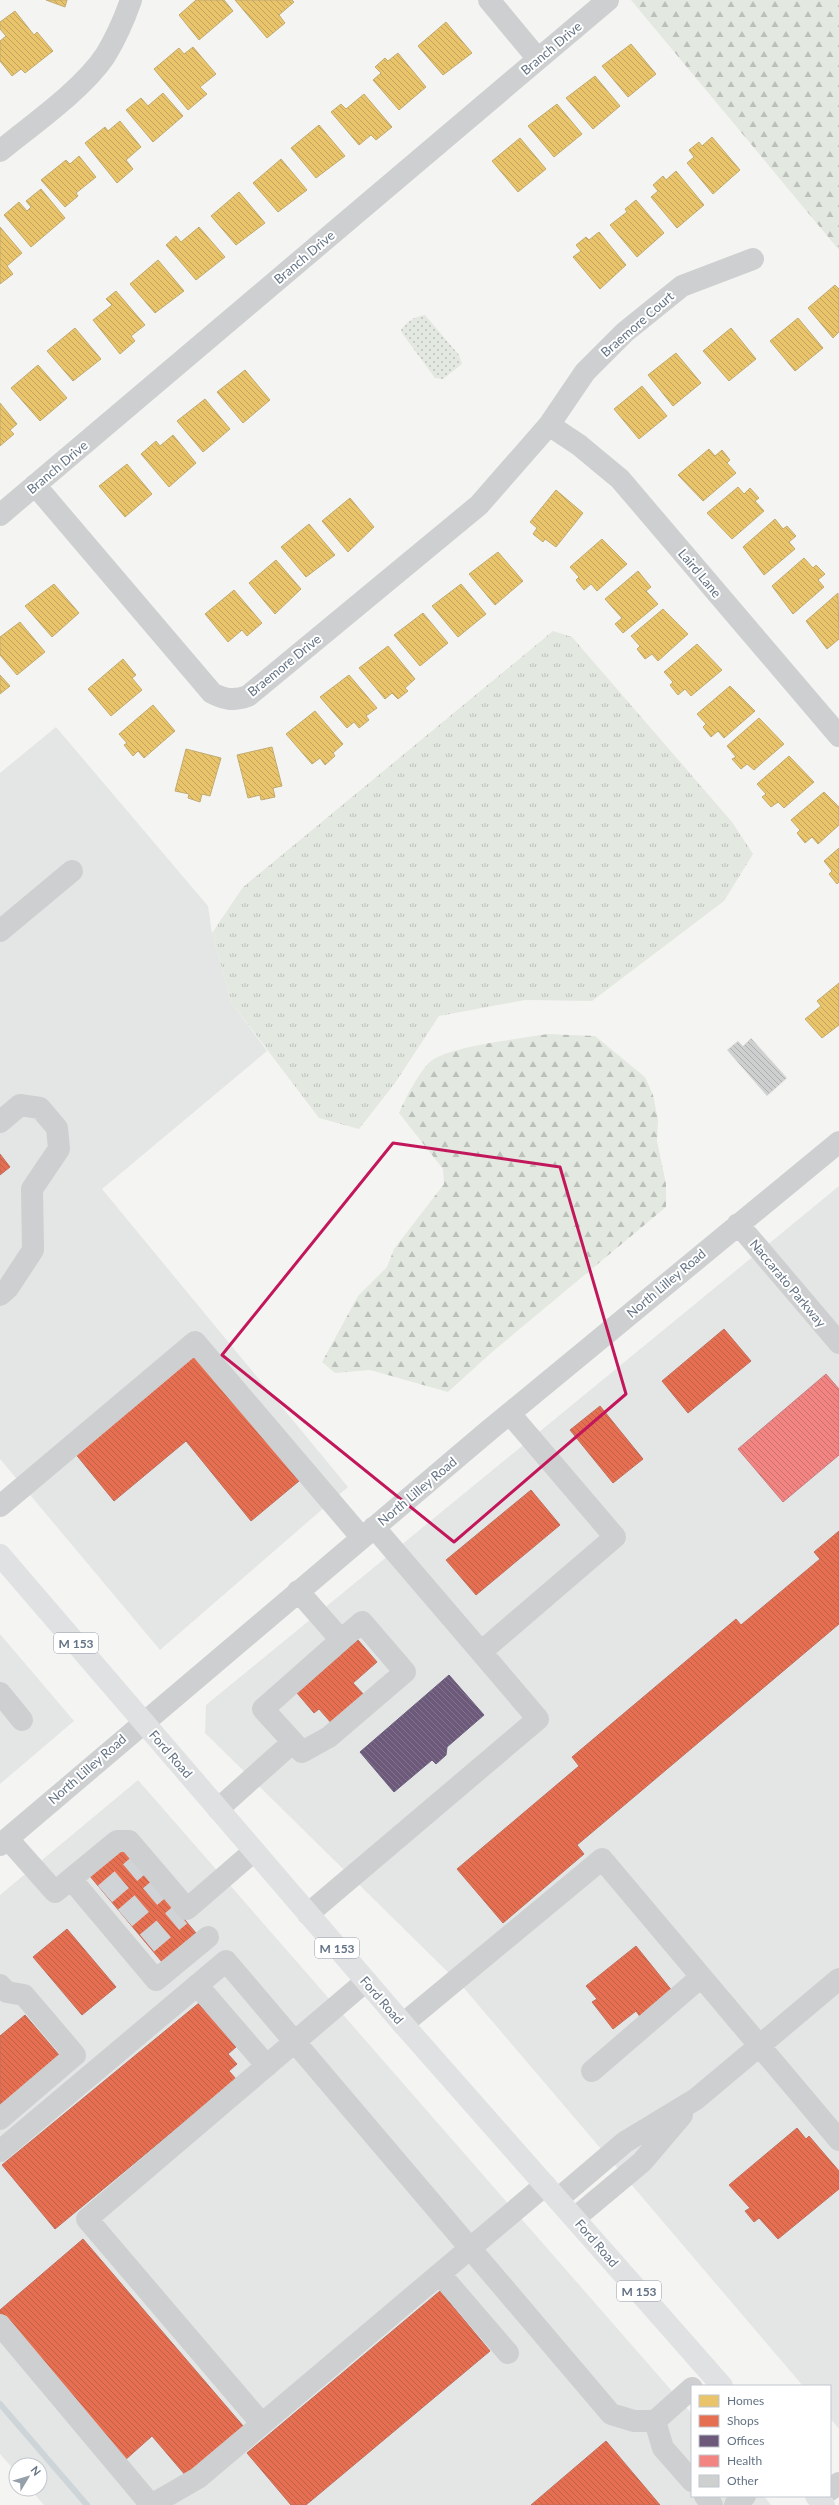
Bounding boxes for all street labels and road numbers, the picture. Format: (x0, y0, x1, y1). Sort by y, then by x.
street label: Branch Drive (517, 18, 585, 78)
street label: Branch Drive (270, 227, 338, 287)
street label: Braemore Court (597, 288, 677, 360)
street label: Branch Drive (23, 437, 91, 497)
street label: Laird Lane (675, 545, 725, 601)
street label: Braemore Drive (244, 630, 324, 700)
street label: Naccarato Parkway (747, 1236, 830, 1330)
street label: North Lilley Road (623, 1245, 709, 1321)
street label: North Lilley Road (374, 1453, 460, 1529)
road number: M 153 (54, 1633, 98, 1653)
street label: Ford Road (146, 1727, 196, 1781)
street label: North Lilley Road (45, 1731, 129, 1807)
road number: M 153 (315, 1938, 359, 1958)
street label: Ford Road (357, 1973, 407, 2027)
street label: Ford Road (572, 2216, 622, 2270)
road number: M 153 (617, 2281, 661, 2301)

